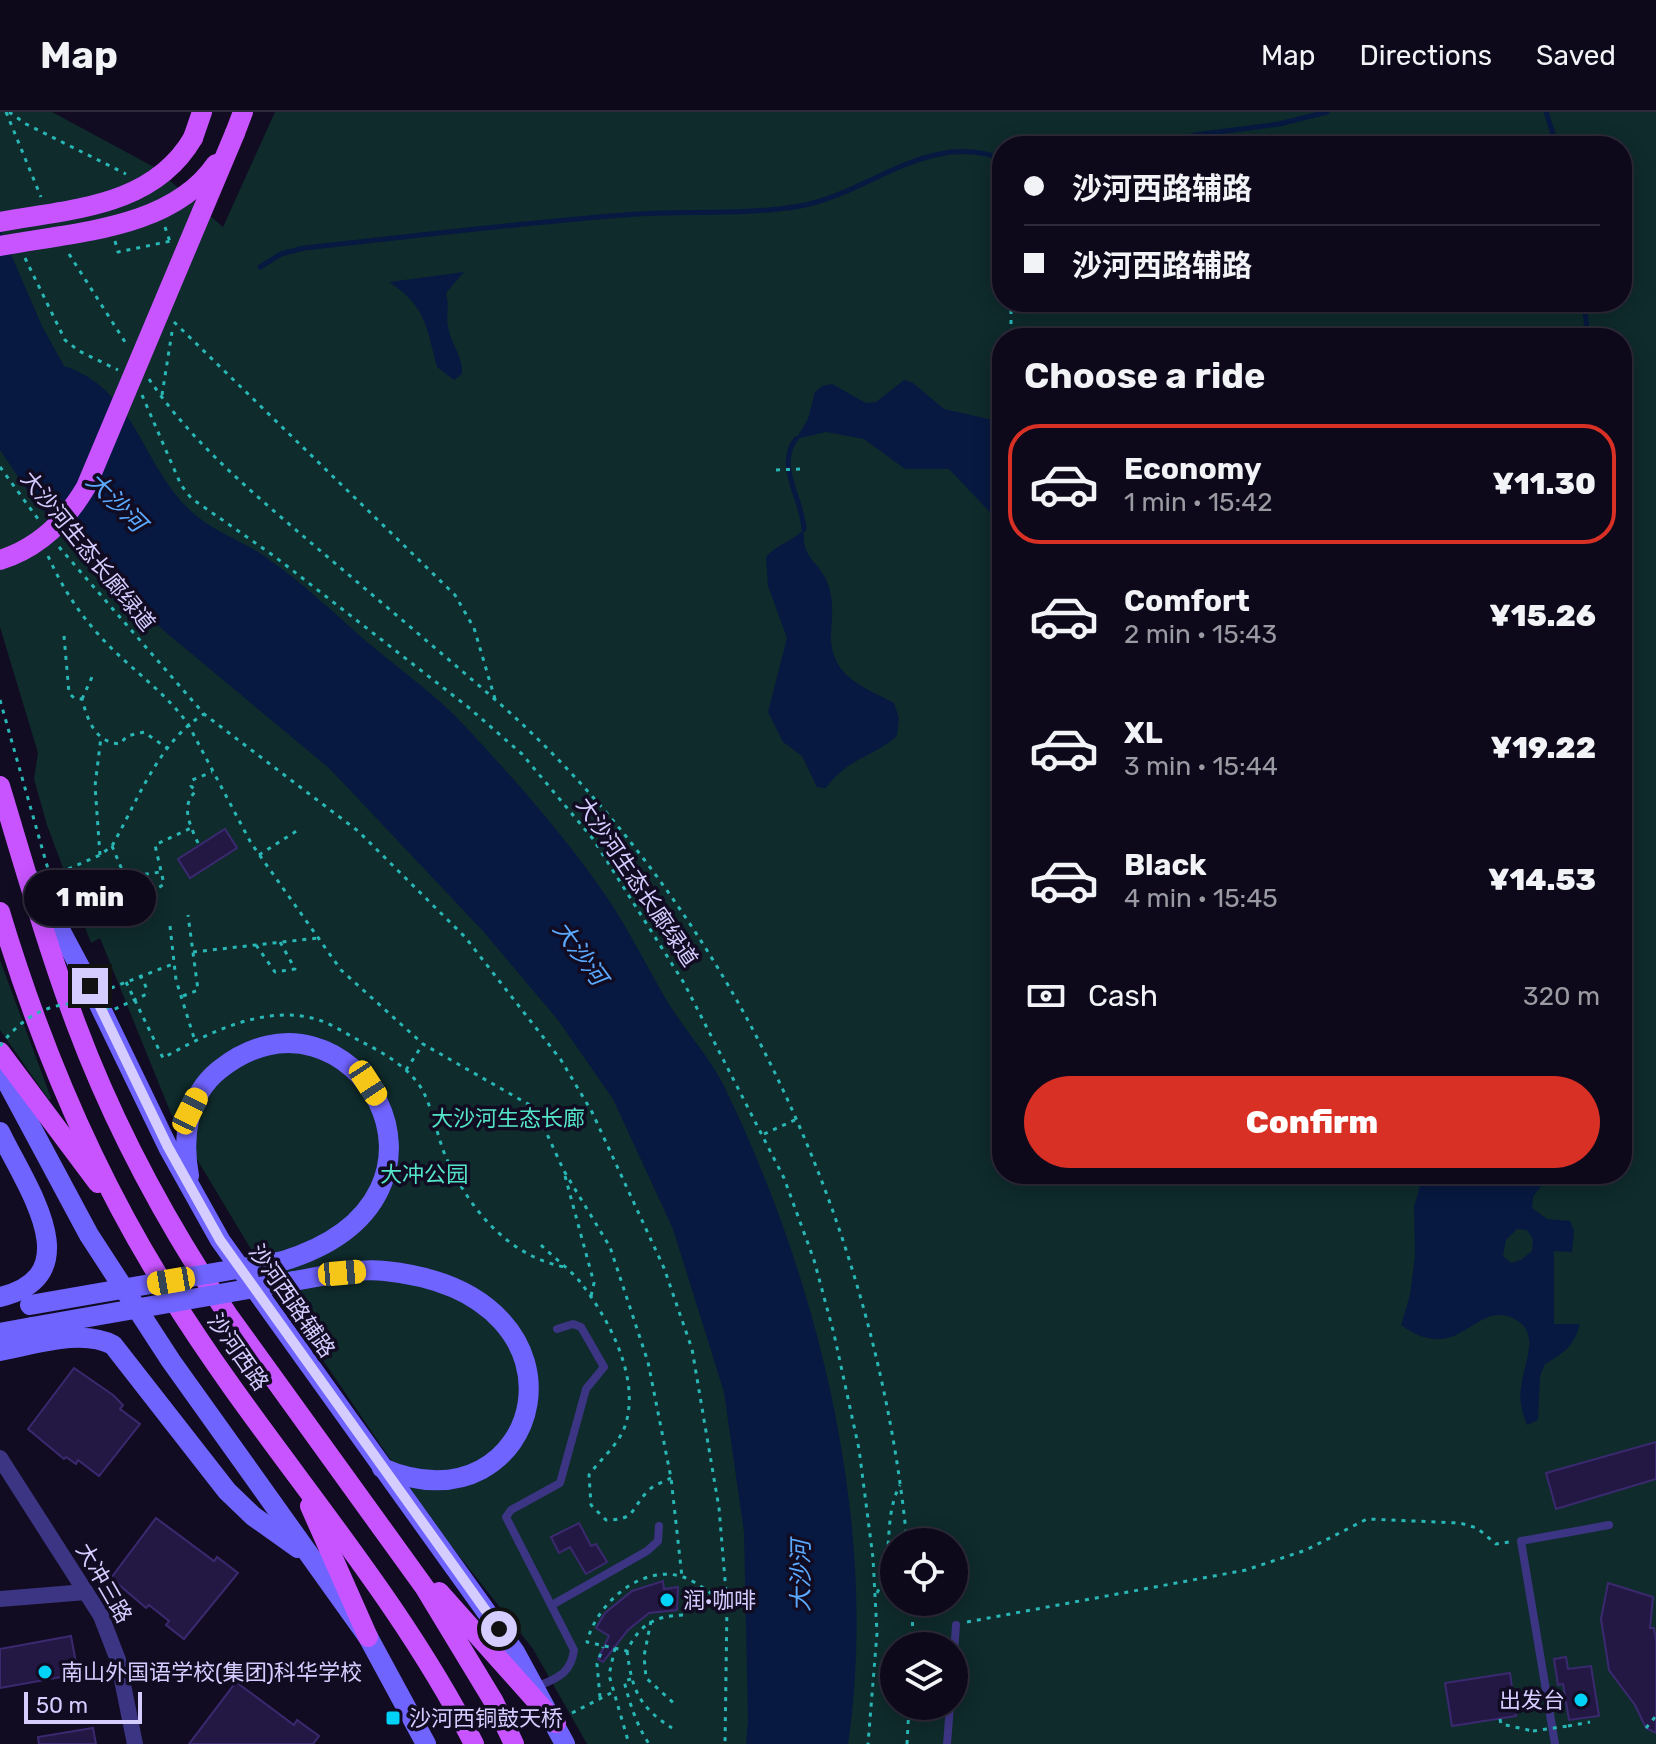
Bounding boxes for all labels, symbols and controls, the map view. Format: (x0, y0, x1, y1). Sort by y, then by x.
text: Map (40, 32, 118, 78)
text: Map (1261, 39, 1315, 72)
text: Directions (1359, 39, 1492, 72)
text: Saved (1536, 39, 1616, 72)
text: 沙河西路辅路 (1072, 171, 1252, 207)
text: 沙河西路辅路 (1072, 248, 1252, 284)
text: Choose a ride (1024, 354, 1265, 397)
icon: car (1028, 448, 1100, 520)
text: Economy (1124, 451, 1262, 487)
street label: 大沙河生态长廊绿道 (15, 466, 161, 636)
text: ¥11.30 (1492, 466, 1596, 502)
water label: 大沙河 (81, 467, 154, 540)
text: 1 min · 15:42 (1124, 487, 1273, 518)
icon: car (1028, 580, 1100, 652)
text: Comfort (1124, 583, 1250, 619)
text: ¥15.26 (1489, 598, 1596, 634)
text: 2 min · 15:43 (1124, 619, 1277, 650)
icon: car (1028, 712, 1100, 784)
text: XL (1124, 715, 1163, 751)
text: ¥19.22 (1491, 730, 1596, 766)
text: 3 min · 15:44 (1124, 751, 1278, 782)
street label: 大沙河生态长廊绿道 (571, 793, 703, 971)
icon: car (1028, 844, 1100, 916)
text: Black (1124, 847, 1207, 883)
text: ¥14.53 (1488, 862, 1596, 898)
callout: 1 min (24, 870, 156, 926)
text: 1 min (56, 882, 124, 913)
text: 4 min · 15:45 (1124, 883, 1278, 914)
water label: 大沙河 (547, 915, 613, 991)
route end (72, 968, 108, 1004)
icon: cash (1024, 974, 1068, 1018)
text: Cash (1088, 978, 1158, 1014)
text: 320 m (1523, 981, 1600, 1012)
car (345, 1056, 391, 1110)
button: Confirm (1024, 1076, 1600, 1168)
car (169, 1084, 211, 1138)
park label: 大沙河生态长廊 (431, 1105, 585, 1132)
park label: 大冲公园 (380, 1161, 468, 1188)
street label: 沙河西路辅路 (243, 1239, 341, 1363)
car (317, 1259, 367, 1287)
car (145, 1265, 197, 1297)
street label: 沙河西路 (202, 1308, 274, 1396)
map controls (880, 1528, 968, 1720)
button: locate (880, 1528, 968, 1616)
water label: 大沙河 (787, 1536, 815, 1612)
street label: 大冲三路 (70, 1538, 138, 1628)
place label: 润·咖啡 (683, 1587, 756, 1614)
marker: 润·咖啡 (658, 1591, 676, 1609)
route start (481, 1611, 517, 1647)
button: layers (880, 1632, 968, 1720)
place label: 南山外国语学校(集团)科华学校 (61, 1659, 362, 1686)
marker: 南山外国语学校(集团)科华学校 (36, 1663, 54, 1681)
place label: 出发台 (1499, 1687, 1565, 1714)
scale bar (24, 1688, 142, 1724)
marker: 出发台 (1572, 1691, 1590, 1709)
text: 50 m (36, 1692, 88, 1719)
place label: 沙河西铜鼓天桥 (409, 1705, 563, 1732)
marker: 沙河西铜鼓天桥 (384, 1709, 402, 1727)

